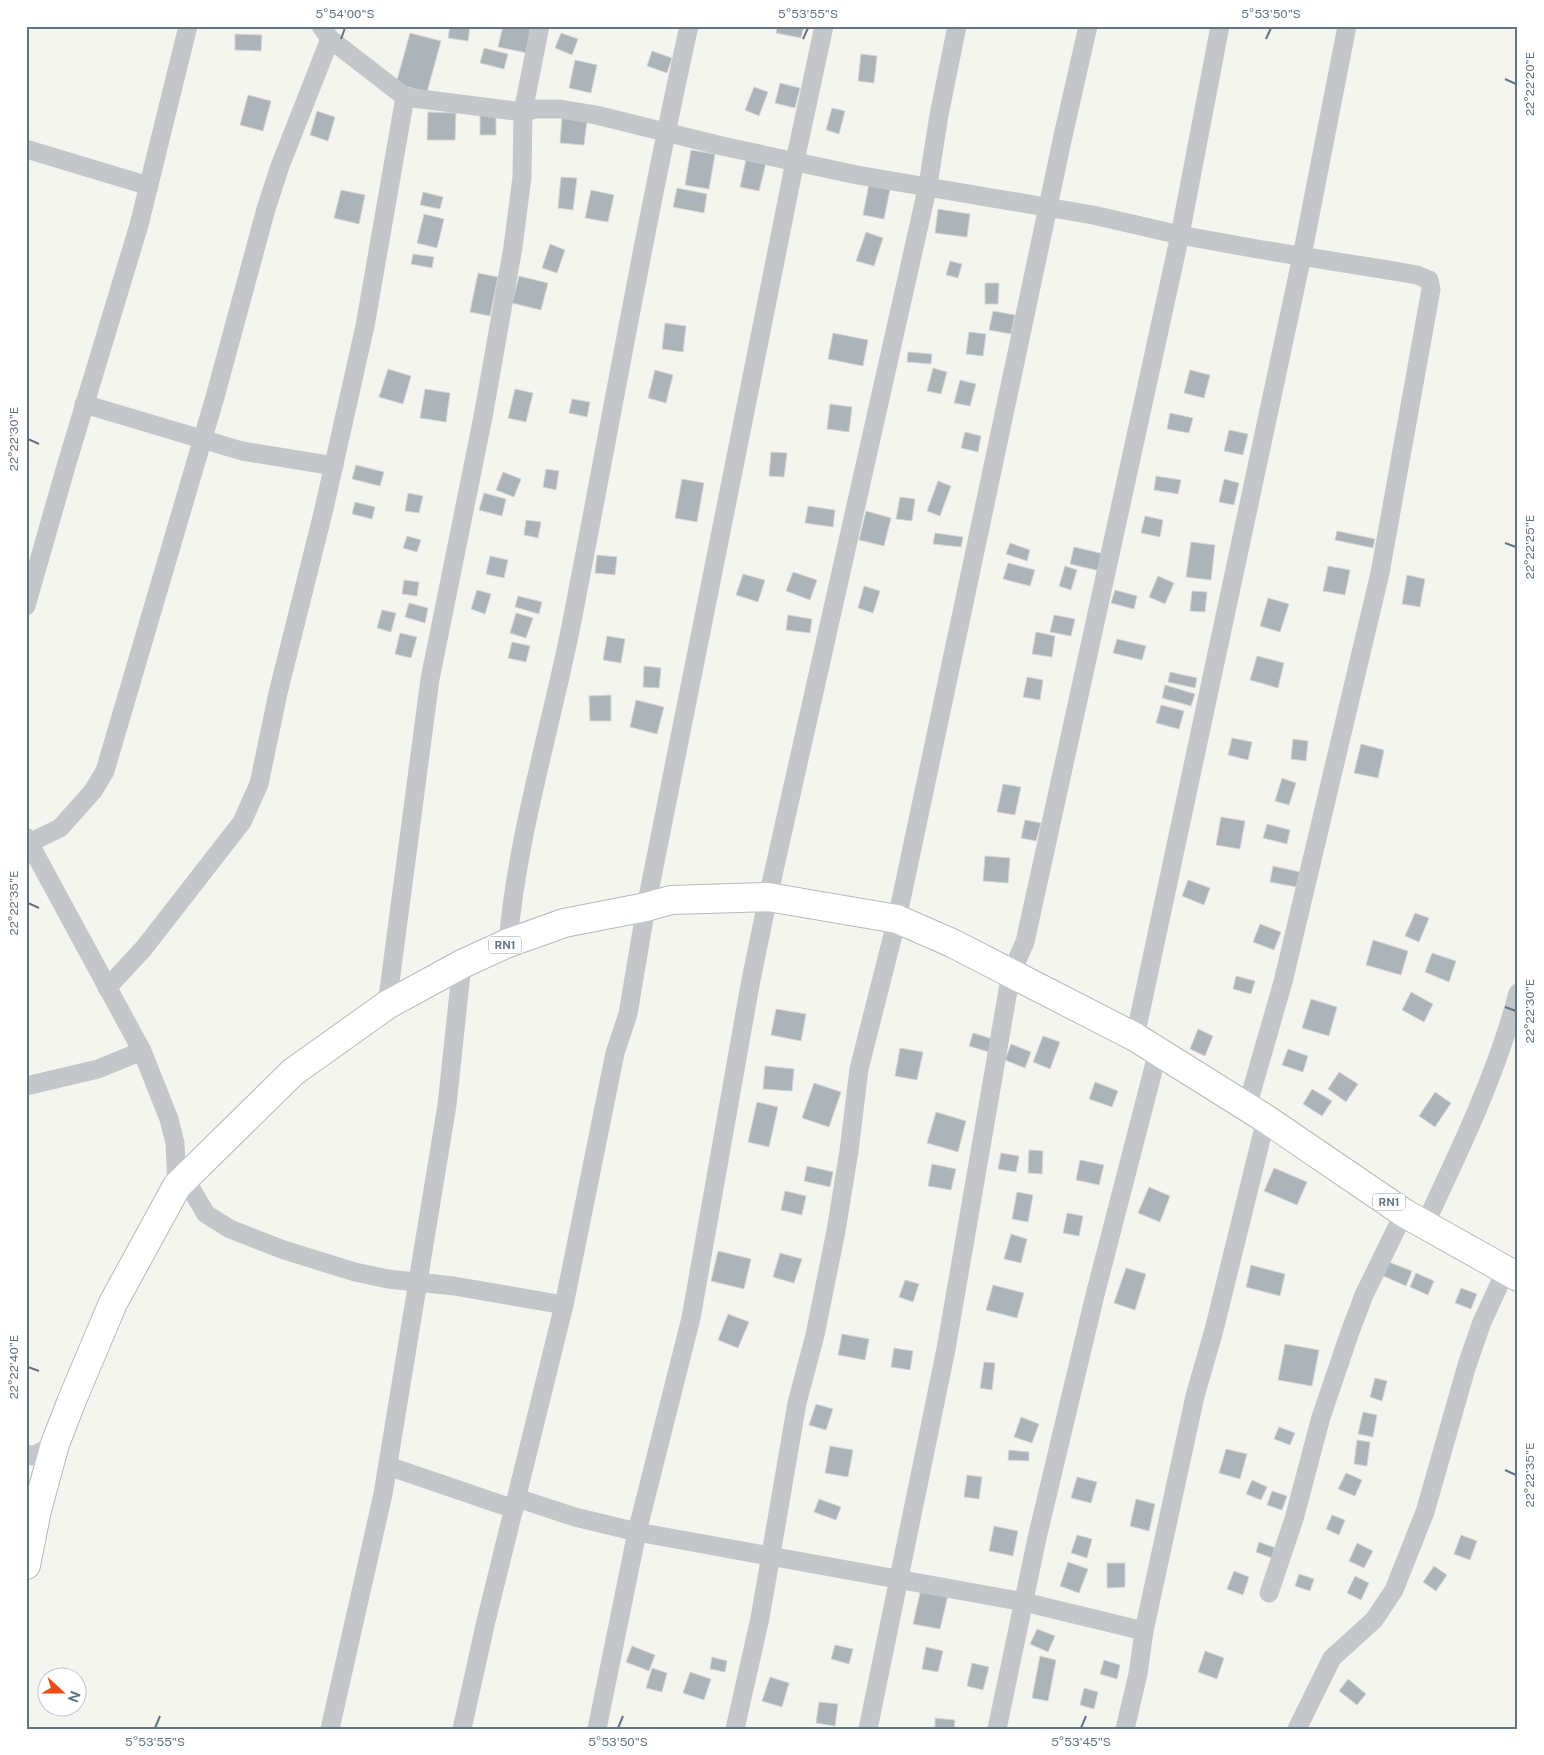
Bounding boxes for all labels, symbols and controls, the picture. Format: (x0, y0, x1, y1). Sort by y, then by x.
text: 5°54'00"S (315, 7, 375, 21)
text: 5°53'55"S (778, 7, 838, 21)
text: 5°53'50"S (1241, 7, 1301, 21)
text: 22°22'20"E (1523, 52, 1537, 116)
text: 22°22'30"E (7, 407, 21, 471)
text: 22°22'25"E (1523, 515, 1537, 579)
text: 22°22'35"E (7, 871, 21, 935)
road number: RN1 (489, 936, 521, 954)
text: 22°22'30"E (1523, 979, 1537, 1043)
road number: RN1 (1373, 1194, 1405, 1210)
text: 22°22'40"E (7, 1335, 21, 1399)
text: 22°22'35"E (1523, 1443, 1537, 1507)
north arrow (38, 1668, 88, 1718)
text: N (65, 1689, 84, 1705)
text: 5°53'55"S (125, 1735, 185, 1749)
text: 5°53'50"S (588, 1735, 648, 1749)
text: 5°53'45"S (1051, 1735, 1111, 1749)

